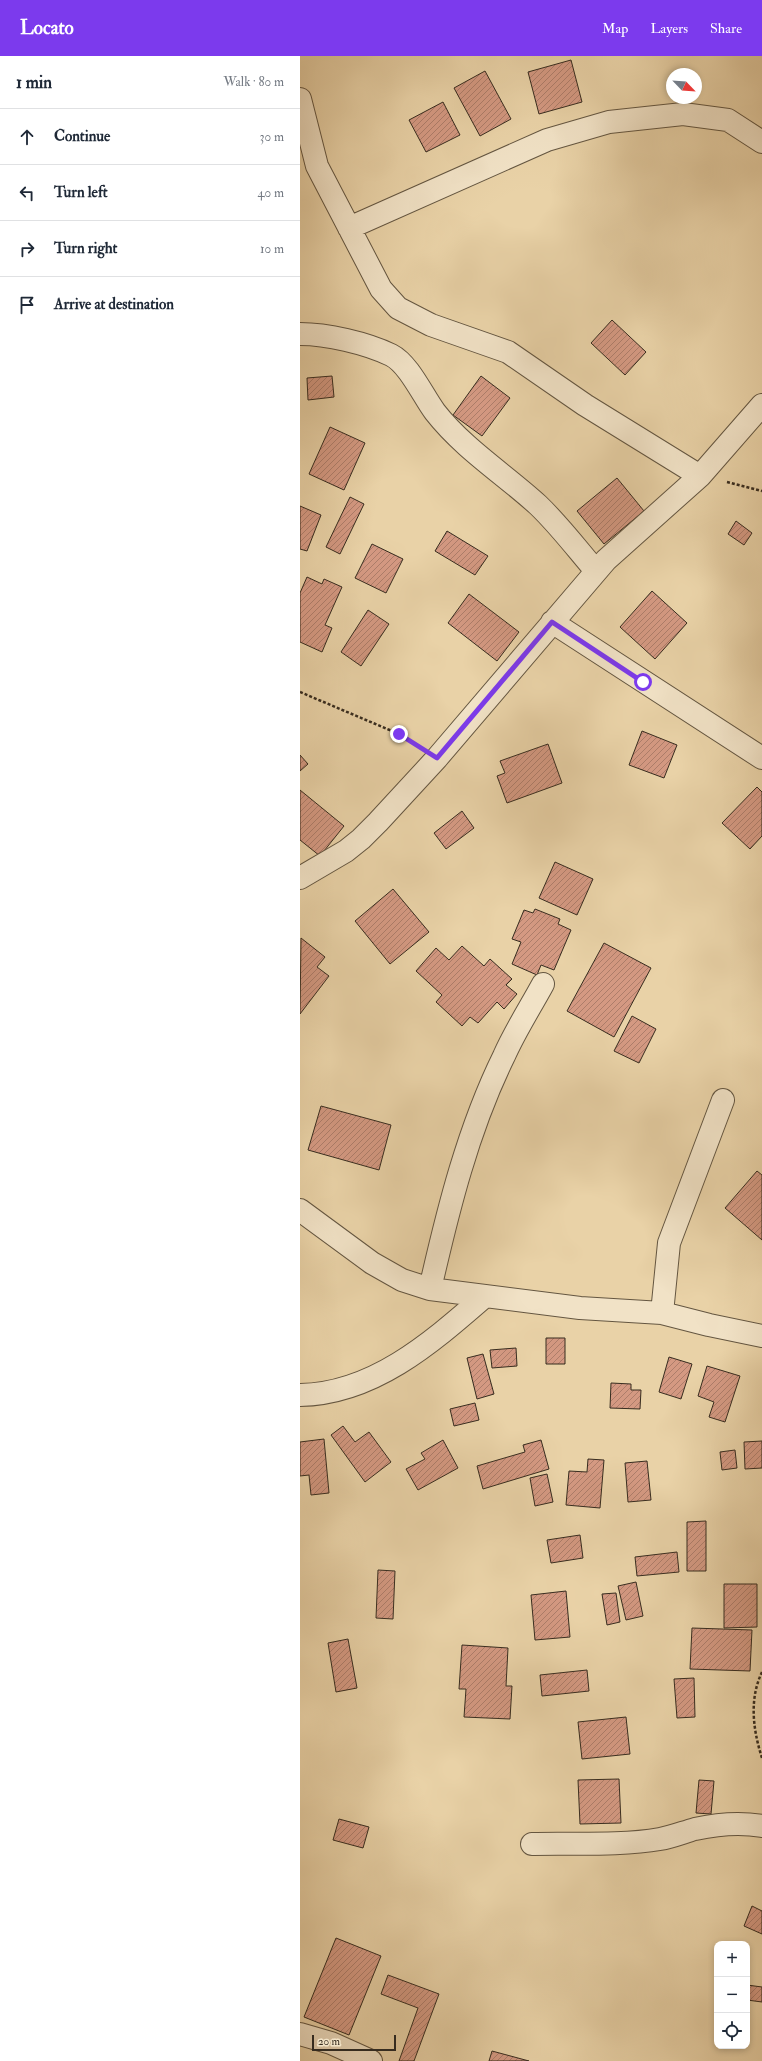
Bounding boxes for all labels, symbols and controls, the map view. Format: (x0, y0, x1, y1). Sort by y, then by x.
text: Locato (20, 16, 74, 40)
text: Map (602, 20, 628, 37)
text: Layers (650, 20, 688, 37)
text: Share (710, 20, 742, 37)
north arrow (666, 68, 702, 104)
text: 1 min (16, 72, 52, 93)
text: Walk · 80 m (223, 74, 284, 90)
icon: ahead (16, 126, 38, 148)
text: Continue (54, 127, 110, 146)
text: 30 m (260, 129, 284, 145)
icon: left (16, 182, 38, 204)
text: Turn left (54, 183, 108, 202)
text: 40 m (258, 185, 284, 201)
icon: right (16, 238, 38, 260)
text: Turn right (54, 239, 117, 258)
text: 10 m (260, 241, 284, 257)
icon: arrive (16, 294, 38, 316)
text: Arrive at destination (54, 295, 174, 314)
route start (634, 673, 652, 691)
route end (390, 725, 408, 743)
map controls (714, 1941, 750, 2049)
button: + (714, 1941, 750, 1977)
button: − (714, 1977, 750, 2013)
button: locate (714, 2013, 750, 2049)
scale bar (312, 2033, 396, 2052)
text: 20 m (318, 2035, 340, 2048)

